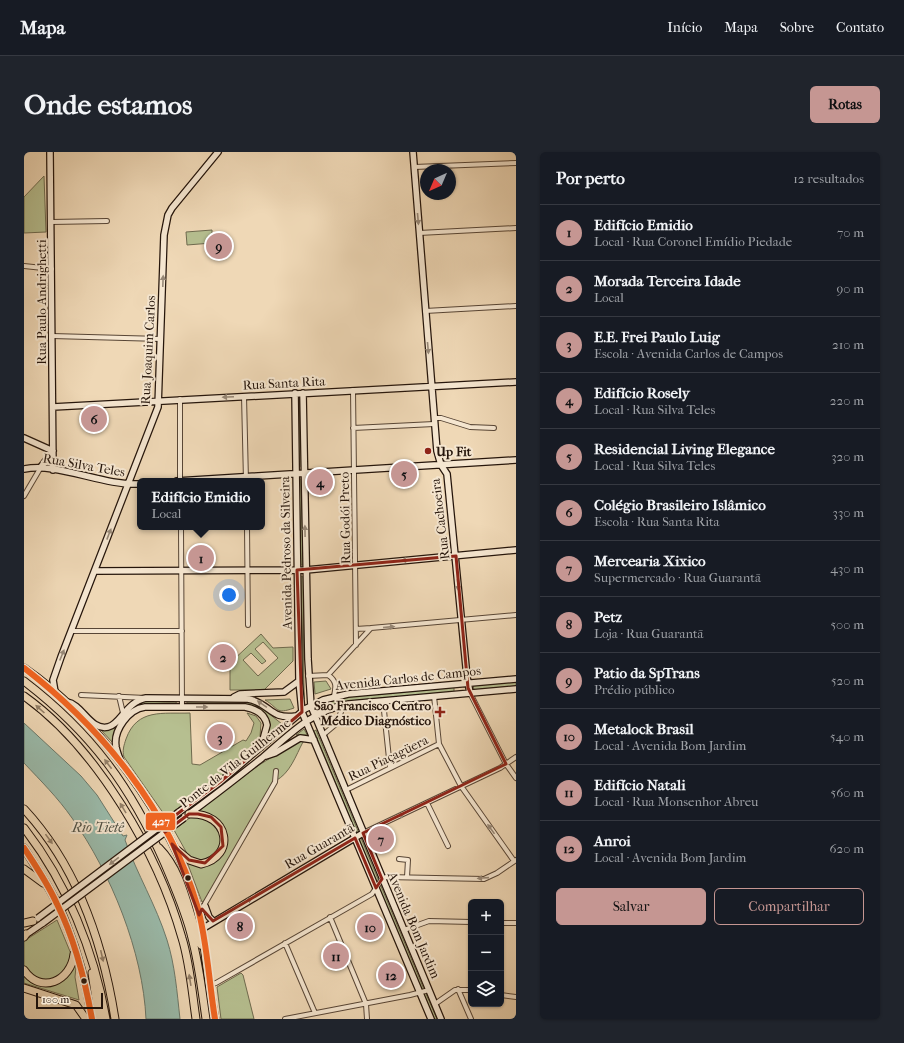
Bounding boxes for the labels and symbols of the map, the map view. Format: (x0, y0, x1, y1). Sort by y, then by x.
north arrow (420, 164, 456, 200)
one-way arrow (414, 213, 421, 225)
pin: 9 (206, 231, 232, 261)
street label: Rua Paulo Andrighetti (34, 239, 49, 365)
one-way arrow (159, 275, 166, 287)
street label: Rua Joaquim Carlos (138, 295, 158, 405)
one-way arrow (425, 342, 432, 354)
street label: Rua Santa Rita (242, 373, 327, 393)
one-way arrow (222, 393, 234, 400)
pin: 6 (81, 404, 107, 434)
place label: Up Fit (435, 444, 472, 460)
marker: Up Fit (423, 446, 433, 456)
street label: Rua Silva Teles (42, 450, 127, 480)
pin: 5 (391, 459, 417, 489)
pin: 4 (307, 467, 333, 497)
street label: Rua Godói Preto (337, 471, 353, 564)
street label: Avenida Pedroso da Silveira (277, 475, 295, 631)
street label: Rua Cachoeira (427, 477, 452, 560)
one-way arrow (302, 524, 308, 537)
one-way arrow (107, 528, 113, 540)
pin: 1 (188, 543, 214, 573)
one-way arrow (401, 557, 413, 564)
one-way arrow (455, 579, 462, 591)
your location (219, 585, 239, 605)
one-way arrow (383, 623, 395, 630)
pin: 2 (210, 642, 236, 672)
one-way arrow (60, 649, 66, 661)
street label: Avenida Carlos de Campos (334, 663, 482, 693)
place label: São Francisco Centro Médico Diagnóstico (314, 698, 431, 729)
one-way arrow (256, 700, 267, 708)
one-way arrow (35, 704, 46, 713)
one-way arrow (196, 704, 209, 710)
marker: São Francisco Centro Médico Diagnóstico (434, 706, 446, 718)
street label: Ponte da Vila Guilherme (177, 715, 294, 811)
pin: 3 (207, 722, 233, 752)
street label: Rua Piaçagüera (346, 732, 432, 785)
one-way arrow (104, 758, 113, 769)
one-way arrow (119, 803, 127, 813)
line badge: 427 (145, 812, 176, 831)
one-way arrow (393, 813, 404, 819)
text: 427 (151, 815, 170, 828)
water label: Rio Tietê (71, 819, 125, 836)
street label: Rua Guarantã (282, 820, 357, 872)
pin: 7 (368, 824, 394, 854)
one-way arrow (488, 824, 496, 834)
one-way arrow (45, 833, 53, 844)
one-way arrow (109, 856, 120, 865)
street label: Avenida Bom Jardim (384, 869, 443, 981)
unlabelled marker (183, 873, 193, 883)
one-way arrow (477, 875, 489, 882)
one-way arrow (241, 898, 253, 905)
pin: 8 (227, 911, 253, 941)
pin: 10 (357, 912, 383, 942)
pin: 11 (323, 941, 349, 971)
one-way arrow (99, 951, 105, 963)
pin: 12 (378, 960, 404, 990)
one-way arrow (187, 974, 193, 986)
unlabelled marker (79, 976, 89, 986)
scale bar (36, 991, 103, 1010)

